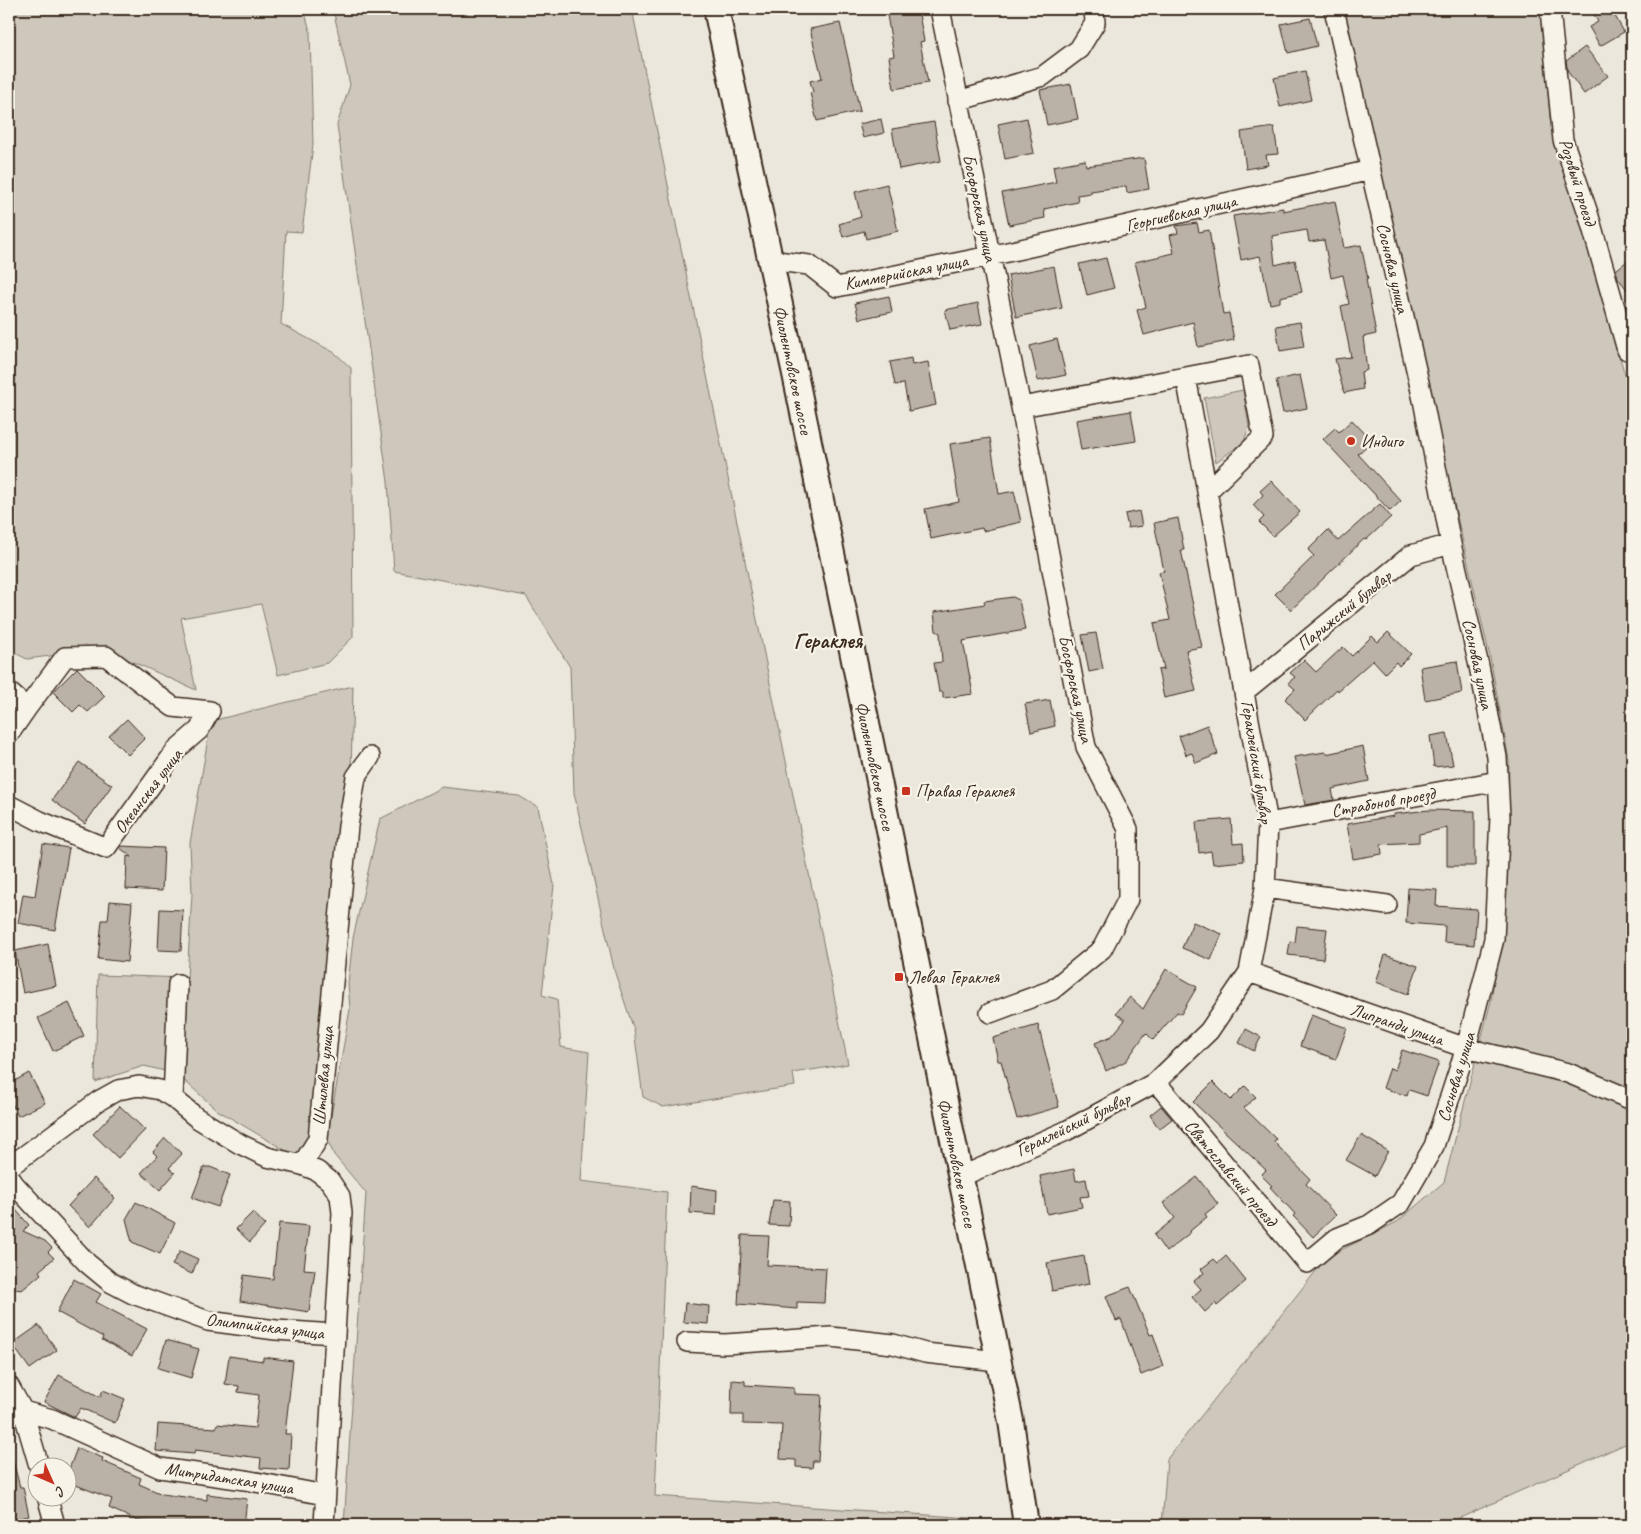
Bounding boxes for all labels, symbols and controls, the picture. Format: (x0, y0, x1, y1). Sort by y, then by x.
street label: Розовый проезд (1553, 136, 1602, 230)
street label: Босфорская улица (958, 152, 1002, 265)
street label: Георгиевская улица (1124, 189, 1240, 236)
street label: Сосновая улица (1372, 221, 1414, 316)
street label: Киммерийская улица (843, 249, 971, 295)
street label: Фиолентовское шоссе (769, 304, 818, 437)
place label: Индиго (1361, 430, 1405, 452)
marker: Индиго (1345, 435, 1357, 447)
street label: Парижский бульвар (1292, 564, 1397, 655)
street label: Сосновая улица (1458, 617, 1499, 712)
district label: Гераклея (794, 627, 864, 655)
street label: Босфорская улица (1054, 633, 1098, 746)
street label: Гераклейский бульвар (1236, 699, 1278, 826)
street label: Фиолентовское шоссе (851, 700, 900, 833)
street label: Океанская улица (109, 743, 188, 838)
place label: Правая Гераклея (916, 780, 1016, 802)
street label: Страбонов проезд (1330, 782, 1439, 823)
marker: Правая Гераклея (900, 785, 912, 797)
place label: Левая Гераклея (909, 966, 1001, 988)
marker: Левая Гераклея (893, 971, 905, 983)
street label: Липранди улица (1348, 998, 1448, 1051)
street label: Штилевая улица (308, 1024, 338, 1127)
street label: Сосновая улица (1432, 1029, 1480, 1124)
street label: Гераклейский бульвар (1012, 1086, 1135, 1161)
street label: Фиолентовское шоссе (933, 1097, 982, 1230)
street label: Святославский проезд (1180, 1115, 1283, 1232)
street label: Олимпийская улица (205, 1308, 327, 1344)
north arrow (28, 1456, 78, 1506)
street label: Митридатская улица (163, 1457, 297, 1499)
text: С (51, 1482, 69, 1501)

